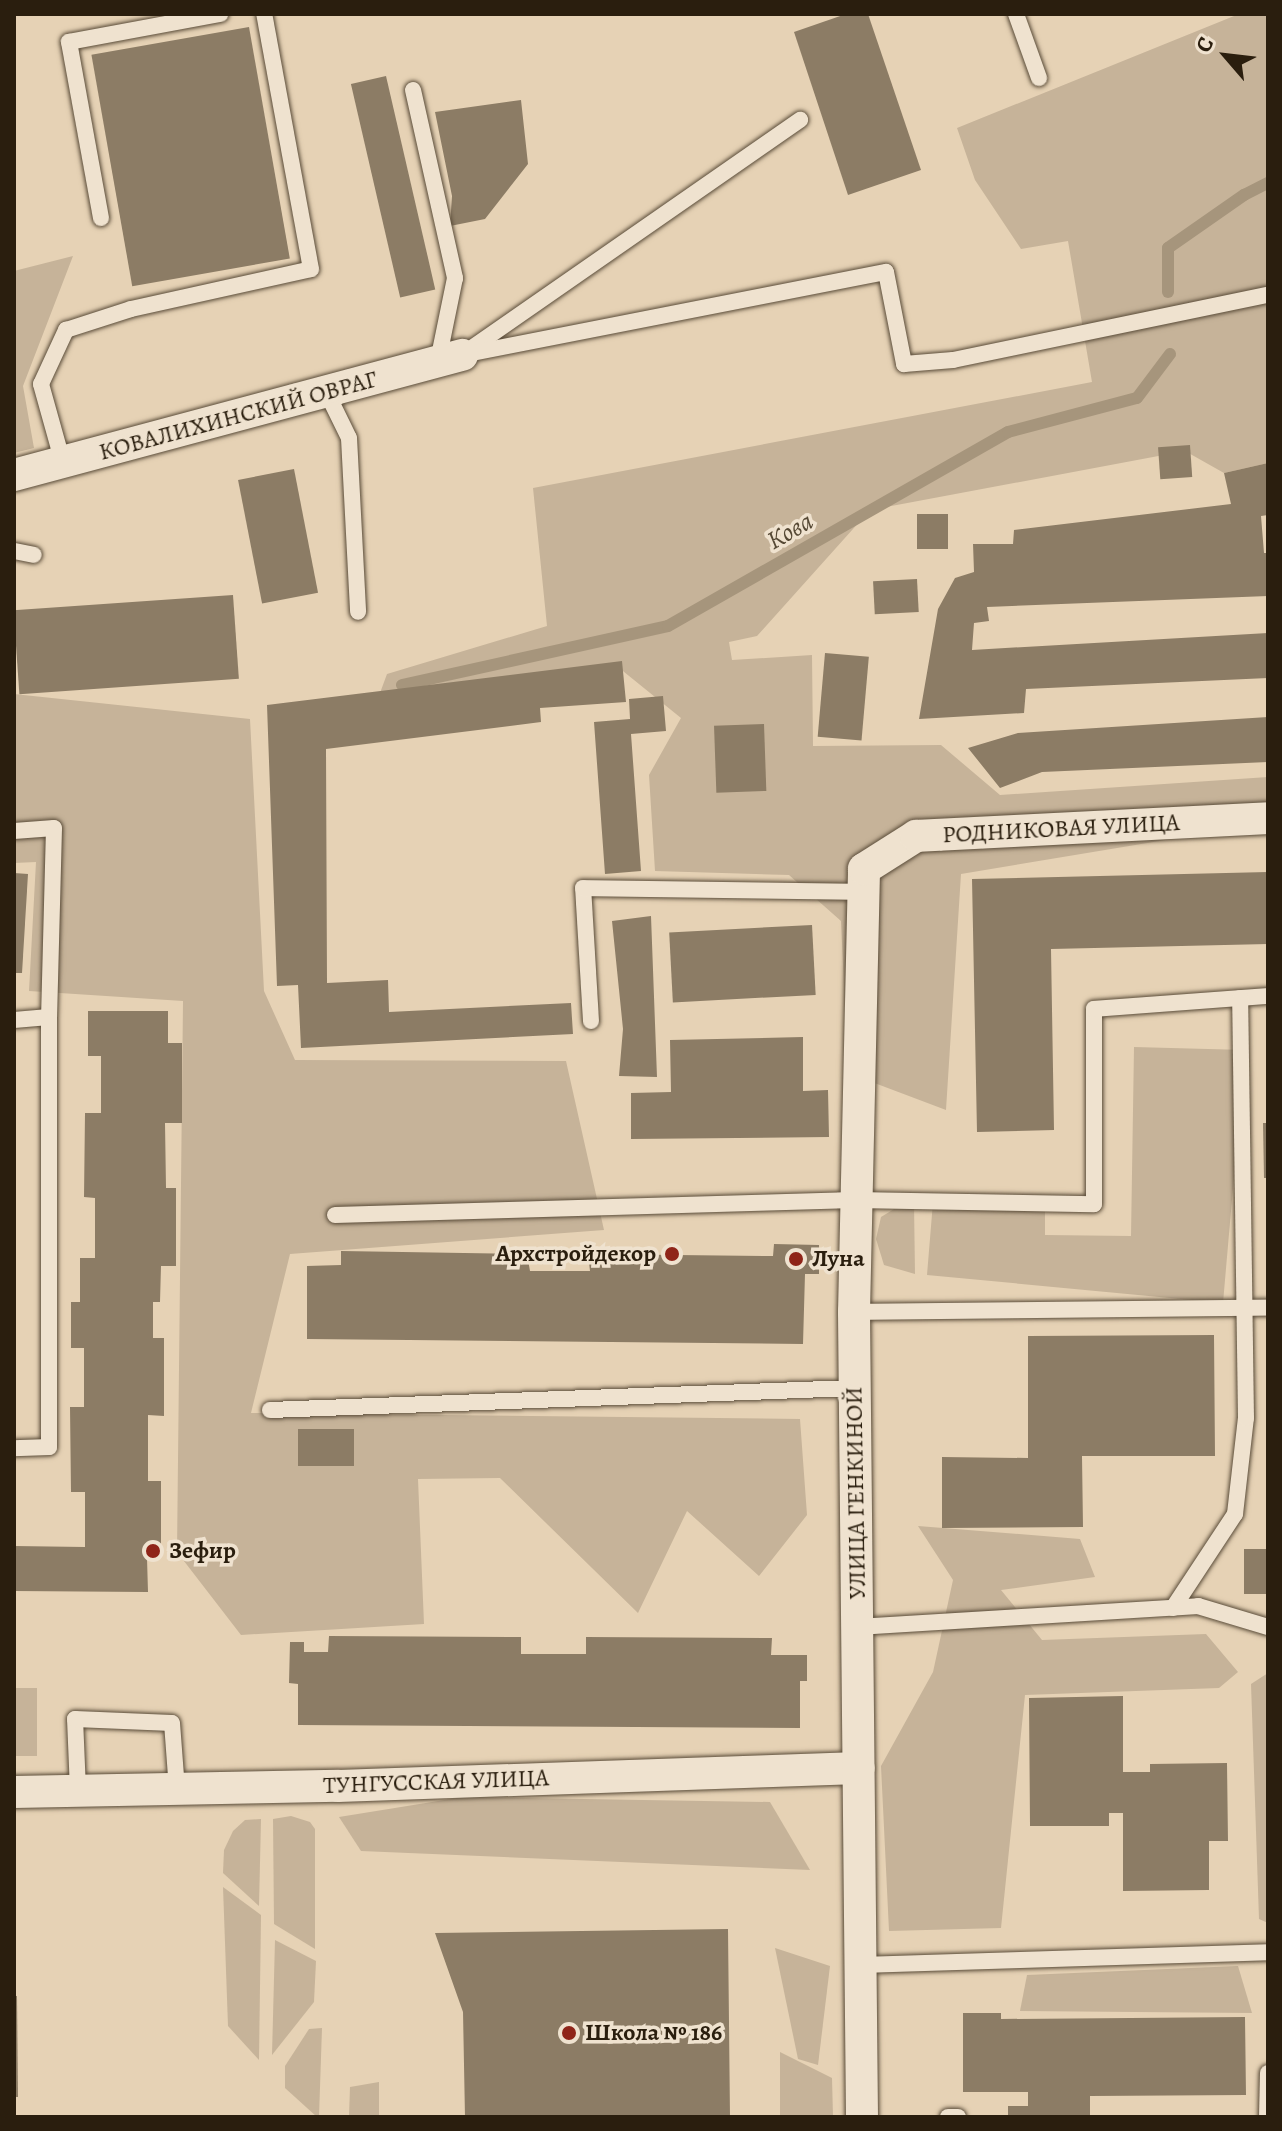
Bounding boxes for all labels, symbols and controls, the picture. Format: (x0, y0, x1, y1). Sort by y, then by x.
north arrow (1186, 16, 1266, 96)
text: С (1188, 32, 1221, 58)
street label: КОВАЛИХИНСКИЙ ОВРАГ (96, 365, 380, 467)
water label: Кова (761, 505, 819, 557)
street label: РОДНИКОВАЯ УЛИЦА (942, 808, 1180, 850)
place label: Архстройдекор (495, 1240, 656, 1268)
marker: Архстройдекор (663, 1245, 681, 1263)
place label: Луна (812, 1245, 865, 1273)
marker: Луна (787, 1250, 805, 1268)
street label: УЛИЦА ГЕНКИНОЙ (840, 1386, 872, 1600)
place label: Зефир (169, 1537, 236, 1565)
marker: Зефир (144, 1542, 162, 1560)
street label: ТУНГУССКАЯ УЛИЦА (323, 1764, 549, 1800)
place label: Школа № 186 (585, 2019, 722, 2047)
marker: Школа № 186 (560, 2024, 578, 2042)

